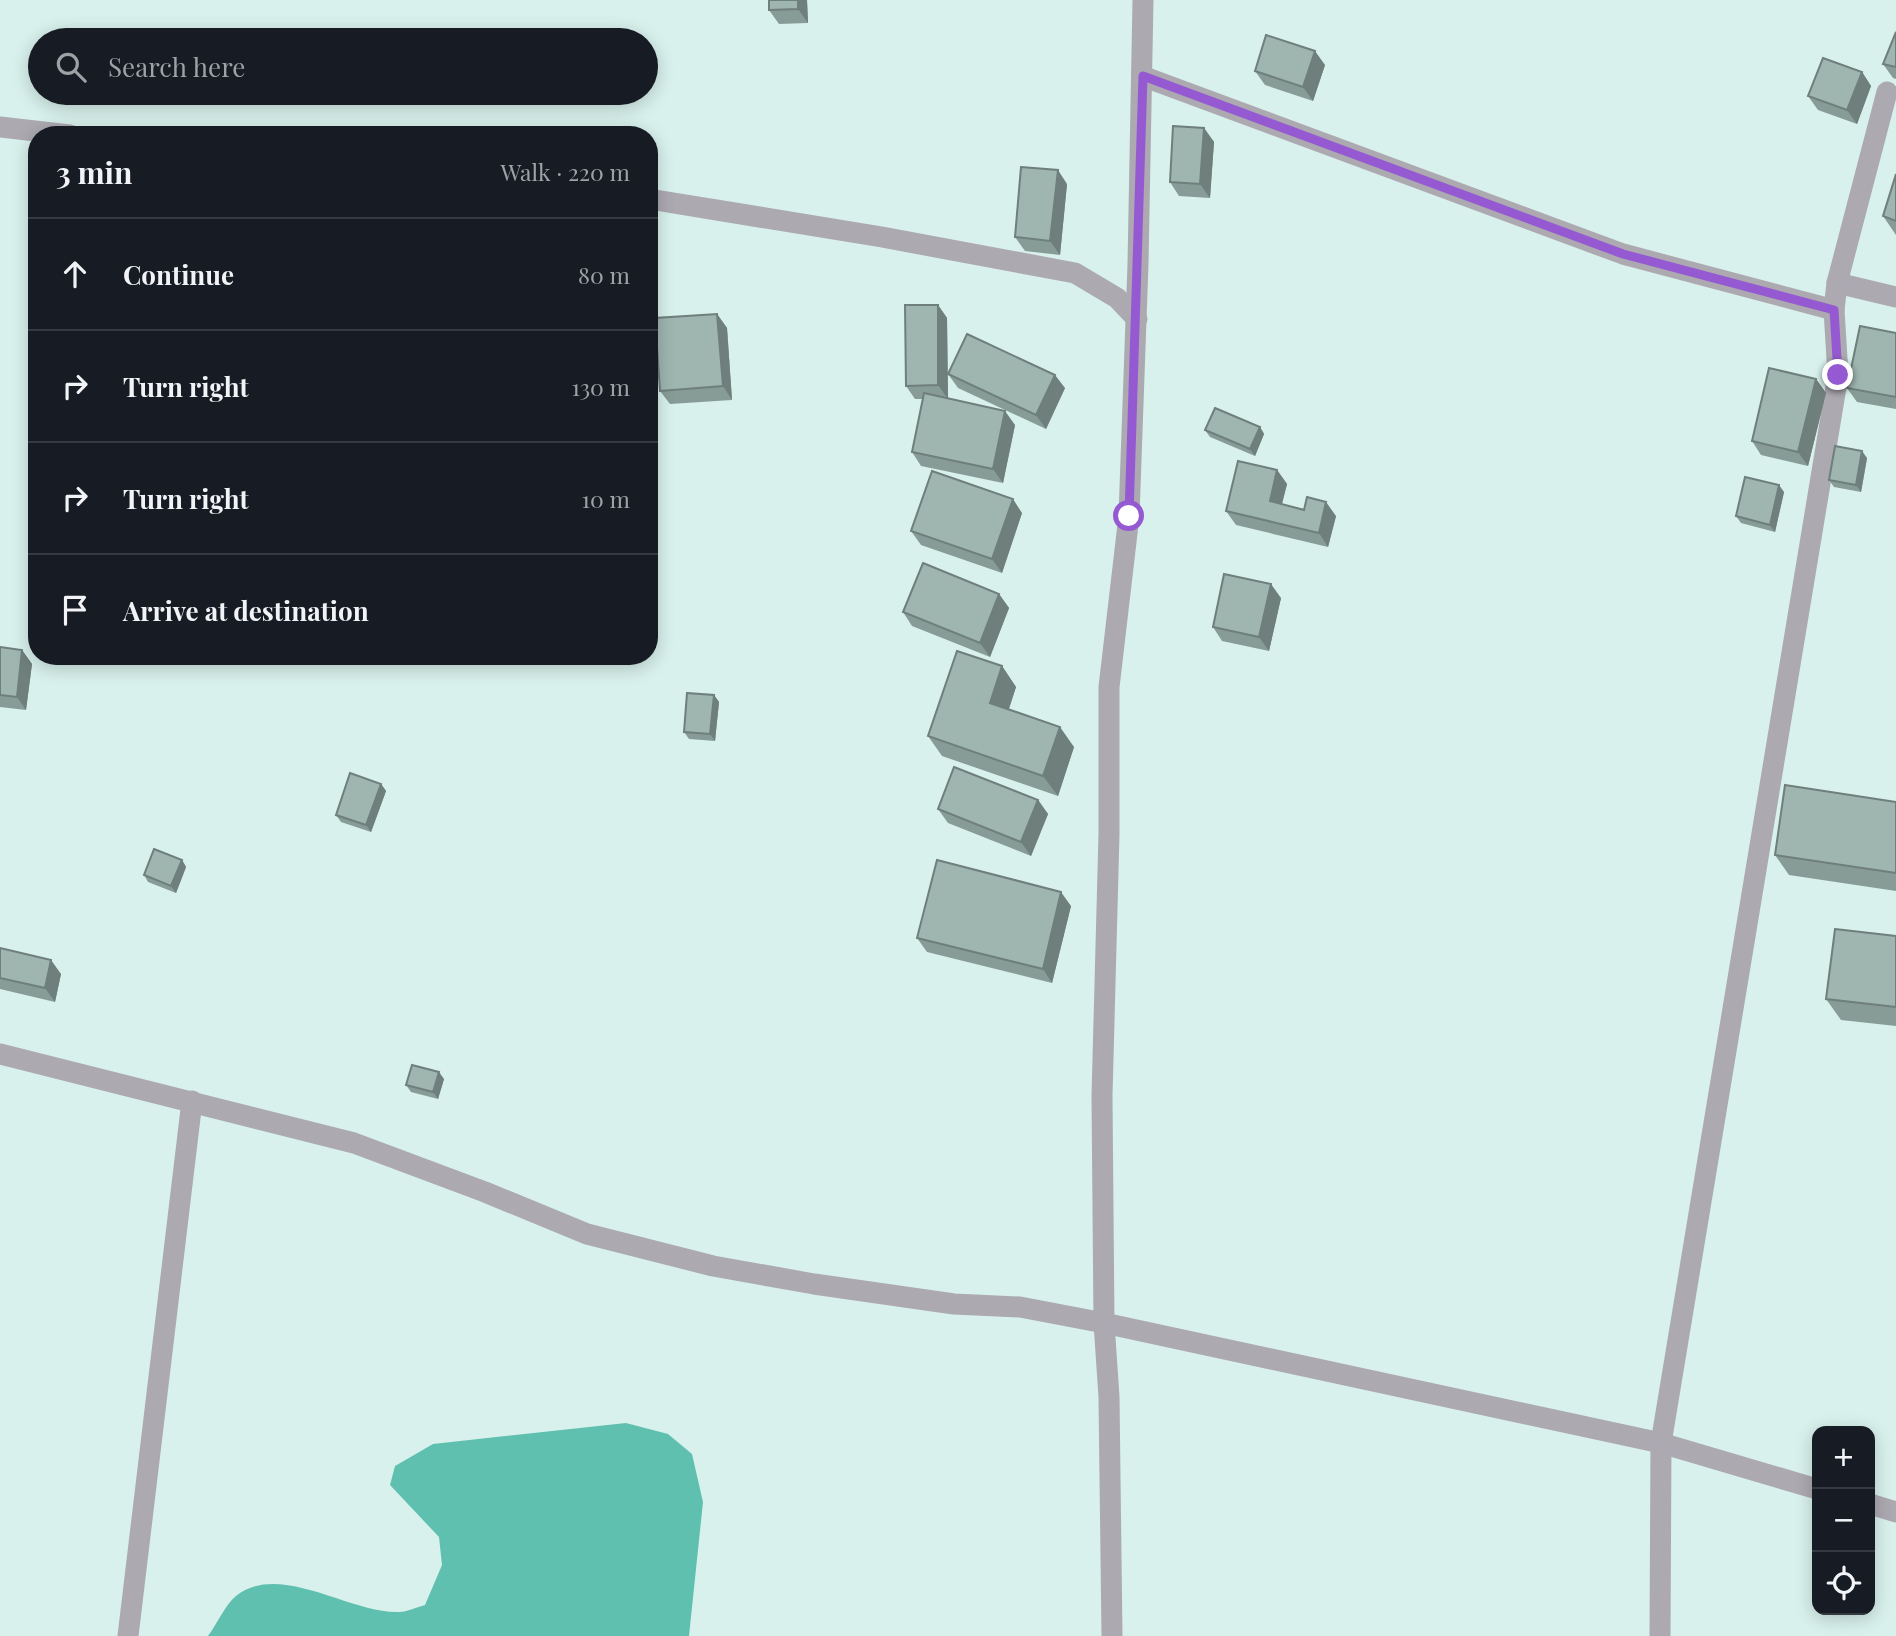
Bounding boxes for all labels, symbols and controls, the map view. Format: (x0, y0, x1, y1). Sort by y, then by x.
search box (28, 28, 658, 105)
icon: search (52, 48, 90, 86)
text: Search here (108, 49, 245, 84)
text: 3 min (56, 152, 132, 192)
text: Walk · 220 m (500, 156, 630, 187)
icon: ahead (56, 255, 94, 293)
text: Continue (123, 257, 234, 292)
text: 80 m (578, 259, 630, 290)
route end (1822, 359, 1853, 390)
icon: right (56, 367, 94, 405)
text: Turn right (123, 369, 249, 404)
text: 130 m (572, 371, 630, 402)
icon: right (56, 479, 94, 517)
text: Turn right (123, 481, 249, 516)
text: 10 m (582, 483, 630, 514)
route start (1113, 500, 1144, 531)
icon: arrive (56, 591, 94, 629)
text: Arrive at destination (123, 593, 369, 628)
map controls (1812, 1426, 1875, 1615)
button: + (1812, 1426, 1875, 1489)
button: − (1812, 1489, 1875, 1552)
button: locate (1812, 1552, 1875, 1615)

